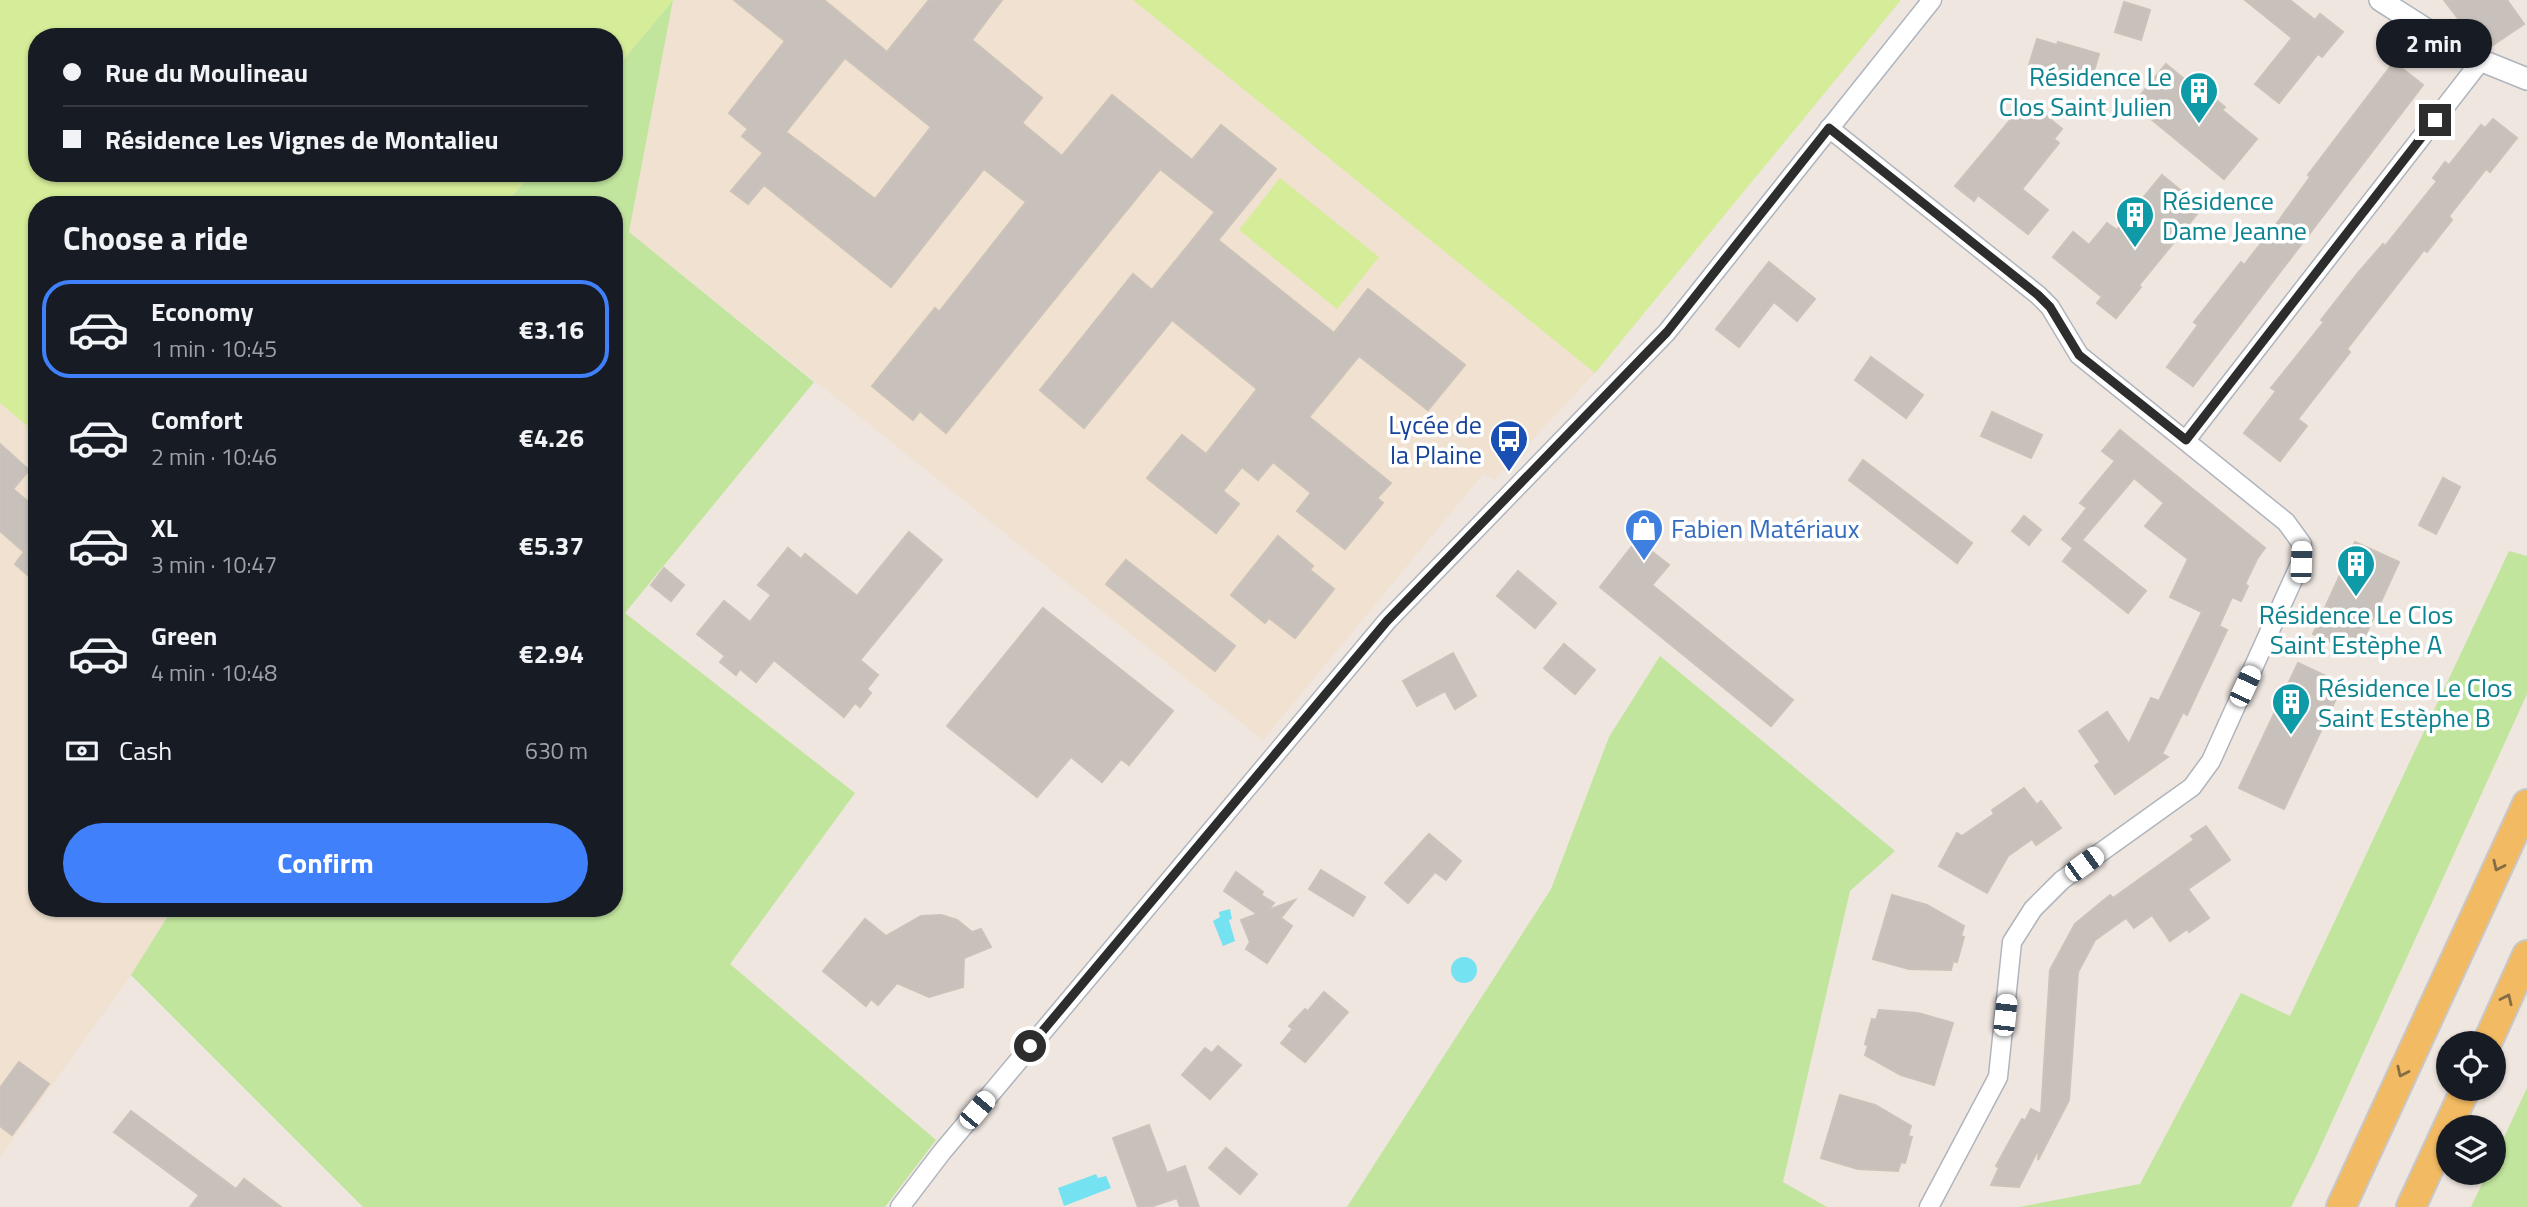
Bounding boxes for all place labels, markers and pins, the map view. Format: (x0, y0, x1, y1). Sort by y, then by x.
place label: Résidence Le Clos Saint Julien (1999, 57, 2172, 126)
building icon: Résidence Le Clos Saint Julien (2178, 70, 2220, 125)
place label: Résidence Dame Jeanne (2162, 181, 2307, 250)
building icon: Résidence Dame Jeanne (2114, 194, 2156, 249)
place label: Lycée de la Plaine (1388, 405, 1482, 474)
bus stop icon: Lycée de la Plaine (1488, 418, 1530, 473)
shop icon: Fabien Matériaux (1623, 507, 1665, 562)
place label: Fabien Matériaux (1671, 509, 1860, 548)
building icon: Résidence Le Clos Saint Estèphe A (2335, 543, 2377, 598)
place label: Résidence Le Clos Saint Estèphe A (2259, 595, 2453, 664)
place label: Résidence Le Clos Saint Estèphe B (2318, 668, 2513, 737)
building icon: Résidence Le Clos Saint Estèphe B (2270, 681, 2312, 736)

